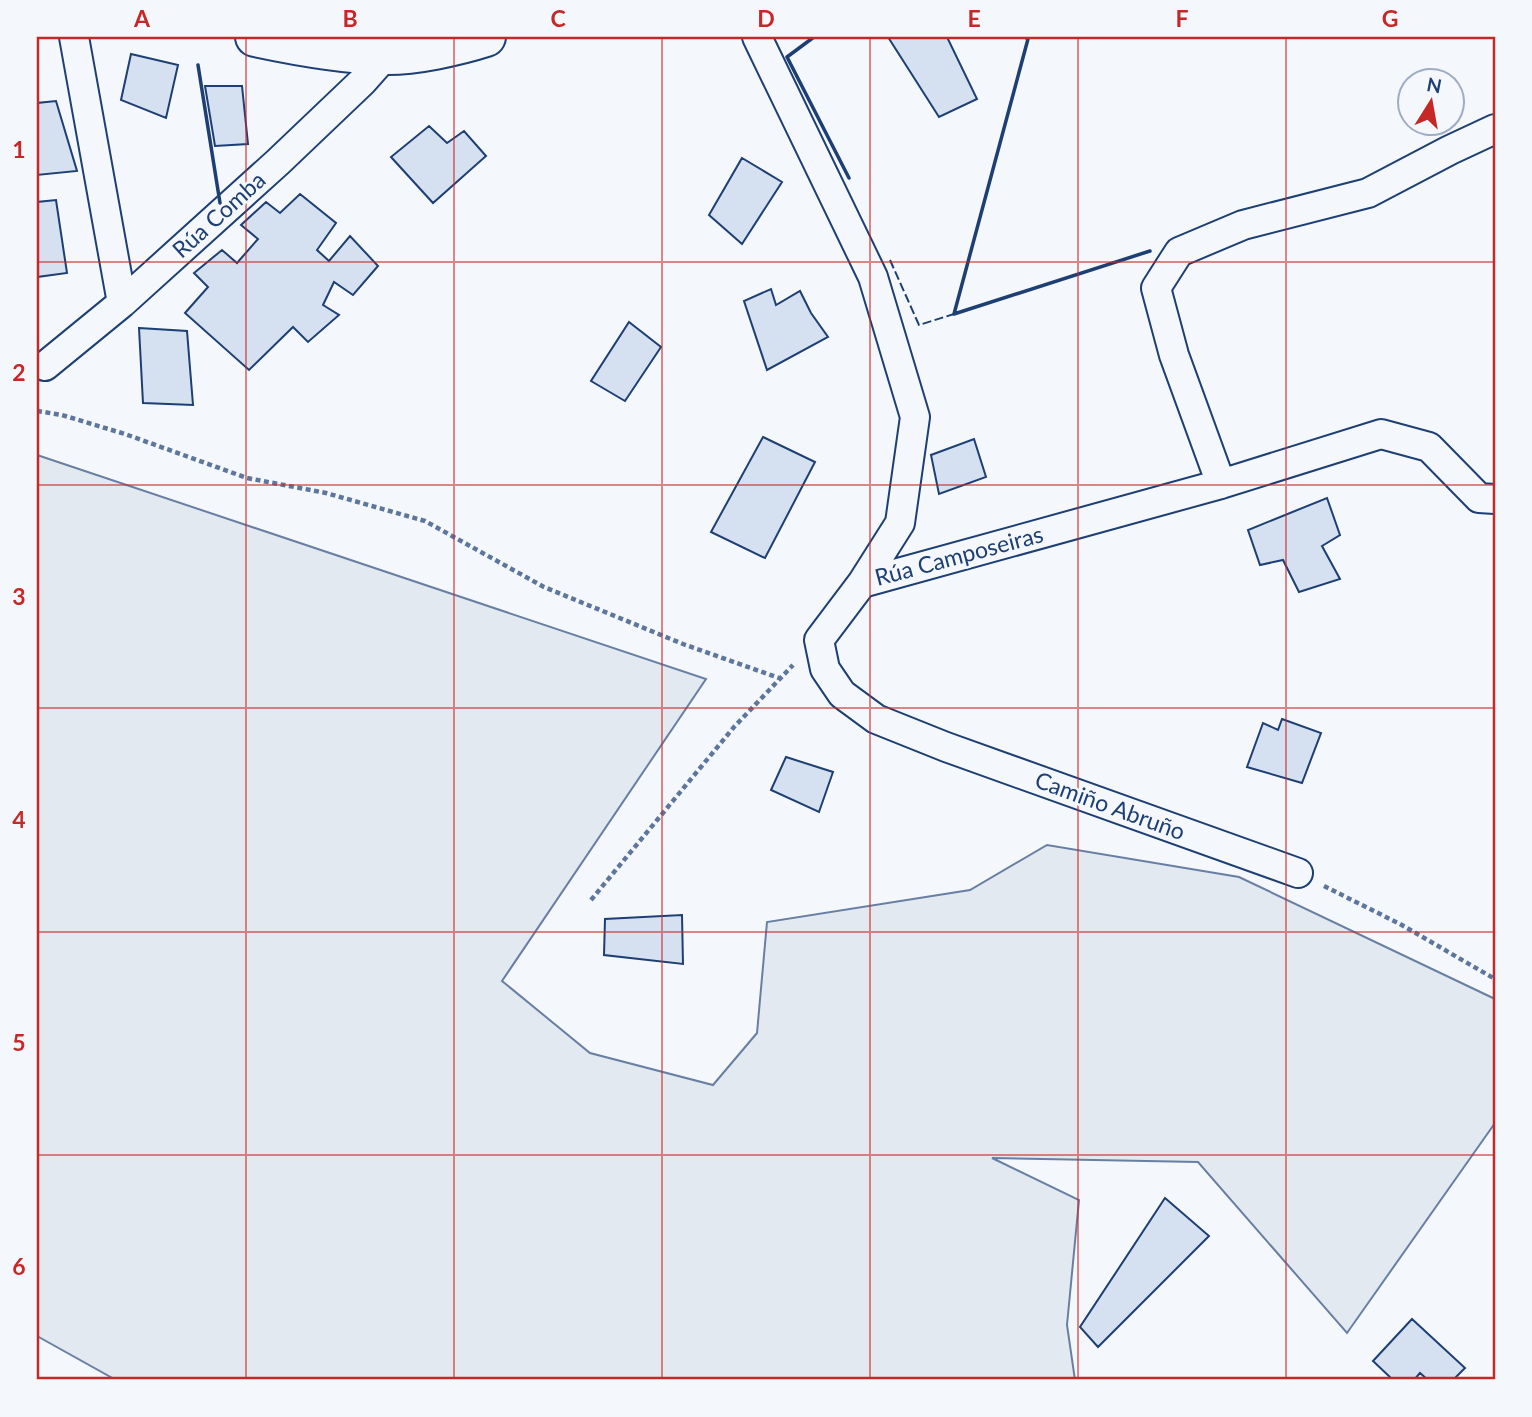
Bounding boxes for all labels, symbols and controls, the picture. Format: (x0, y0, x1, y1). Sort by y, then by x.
text: A (133, 4, 151, 32)
text: B (342, 4, 358, 32)
text: C (550, 4, 566, 32)
text: D (757, 4, 775, 32)
text: E (967, 4, 981, 32)
text: F (1175, 4, 1189, 32)
text: G (1382, 4, 1398, 32)
north arrow (1396, 66, 1466, 136)
text: N (1425, 72, 1444, 98)
text: 1 (12, 135, 26, 163)
street label: Rúa Comba (166, 165, 271, 263)
text: 2 (12, 358, 26, 386)
street label: Rúa Camposeiras (872, 519, 1046, 591)
text: 3 (12, 582, 26, 610)
street label: Camiño Abruño (1031, 765, 1189, 845)
text: 4 (12, 805, 26, 833)
text: 5 (12, 1028, 26, 1056)
text: 6 (12, 1252, 26, 1280)

